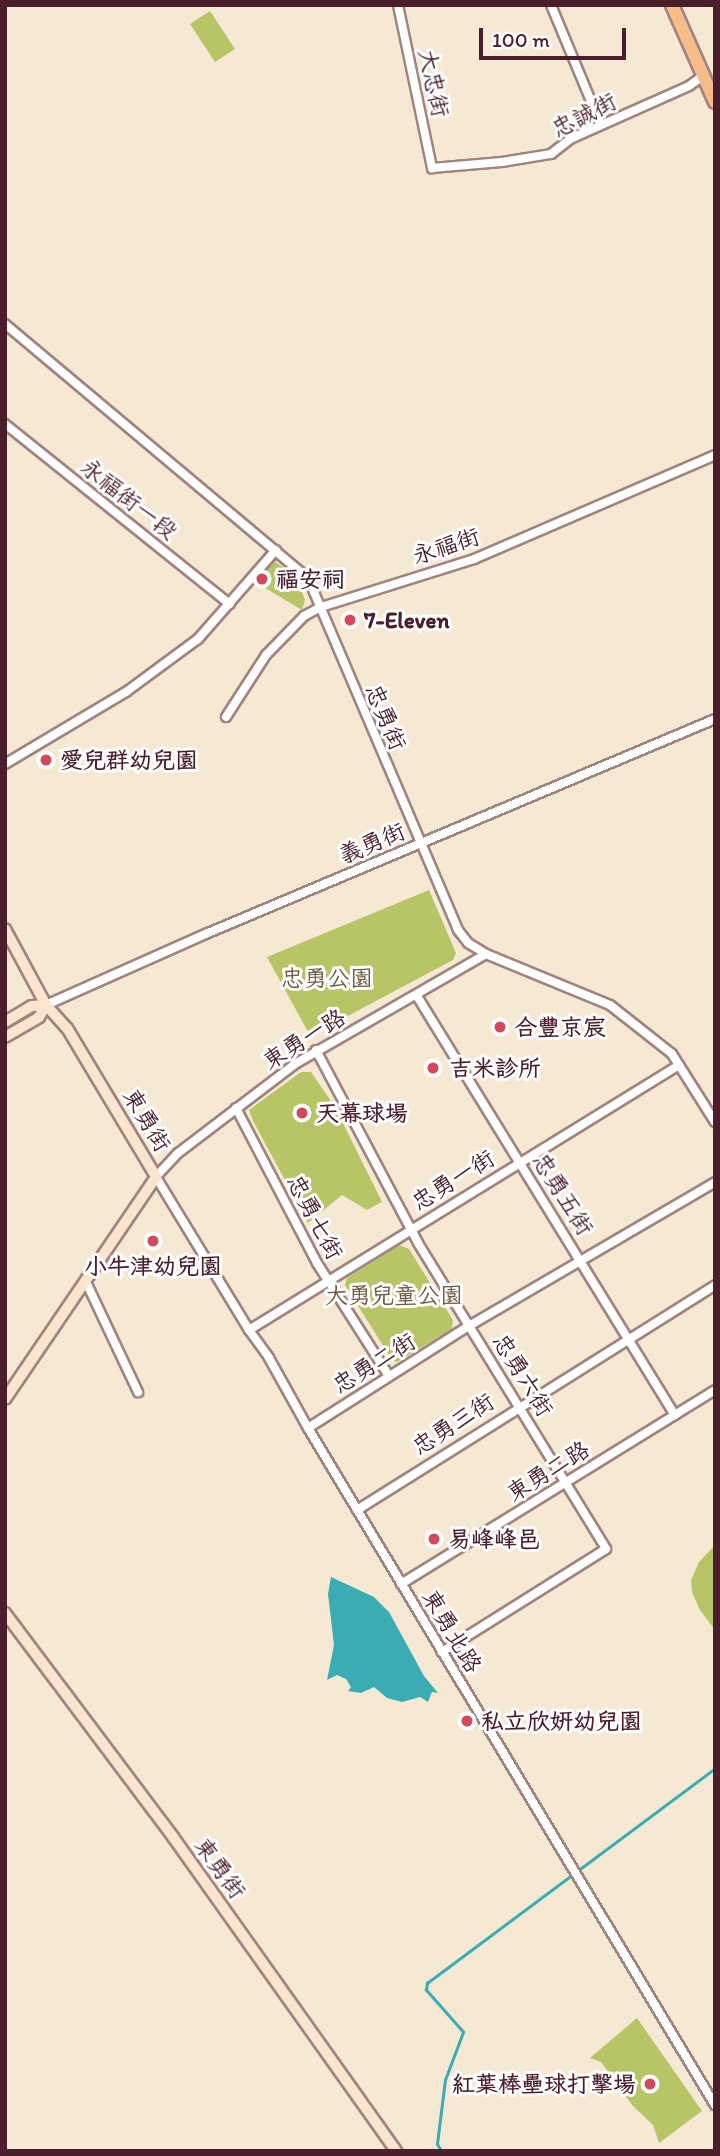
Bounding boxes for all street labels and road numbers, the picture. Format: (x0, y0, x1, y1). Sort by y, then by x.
street label: 大忠街 (413, 46, 455, 120)
street label: 忠誠街 (547, 87, 621, 143)
street label: 永福街一段 (75, 453, 183, 545)
street label: 永福街 (409, 522, 483, 570)
street label: 忠勇街 (360, 680, 412, 754)
street label: 義勇街 (335, 817, 409, 869)
street label: 東勇一路 (258, 1003, 350, 1075)
street label: 東勇街 (117, 1083, 177, 1157)
street label: 忠勇一街 (407, 1144, 499, 1216)
street label: 忠勇五街 (527, 1148, 599, 1240)
street label: 忠勇七街 (281, 1170, 349, 1264)
street label: 忠勇二街 (328, 1327, 420, 1399)
street label: 忠勇六街 (487, 1329, 559, 1421)
street label: 忠勇三街 (407, 1387, 499, 1461)
street label: 東勇二路 (502, 1435, 594, 1507)
street label: 東勇北路 (416, 1584, 488, 1678)
street label: 東勇街 (189, 1832, 251, 1904)

